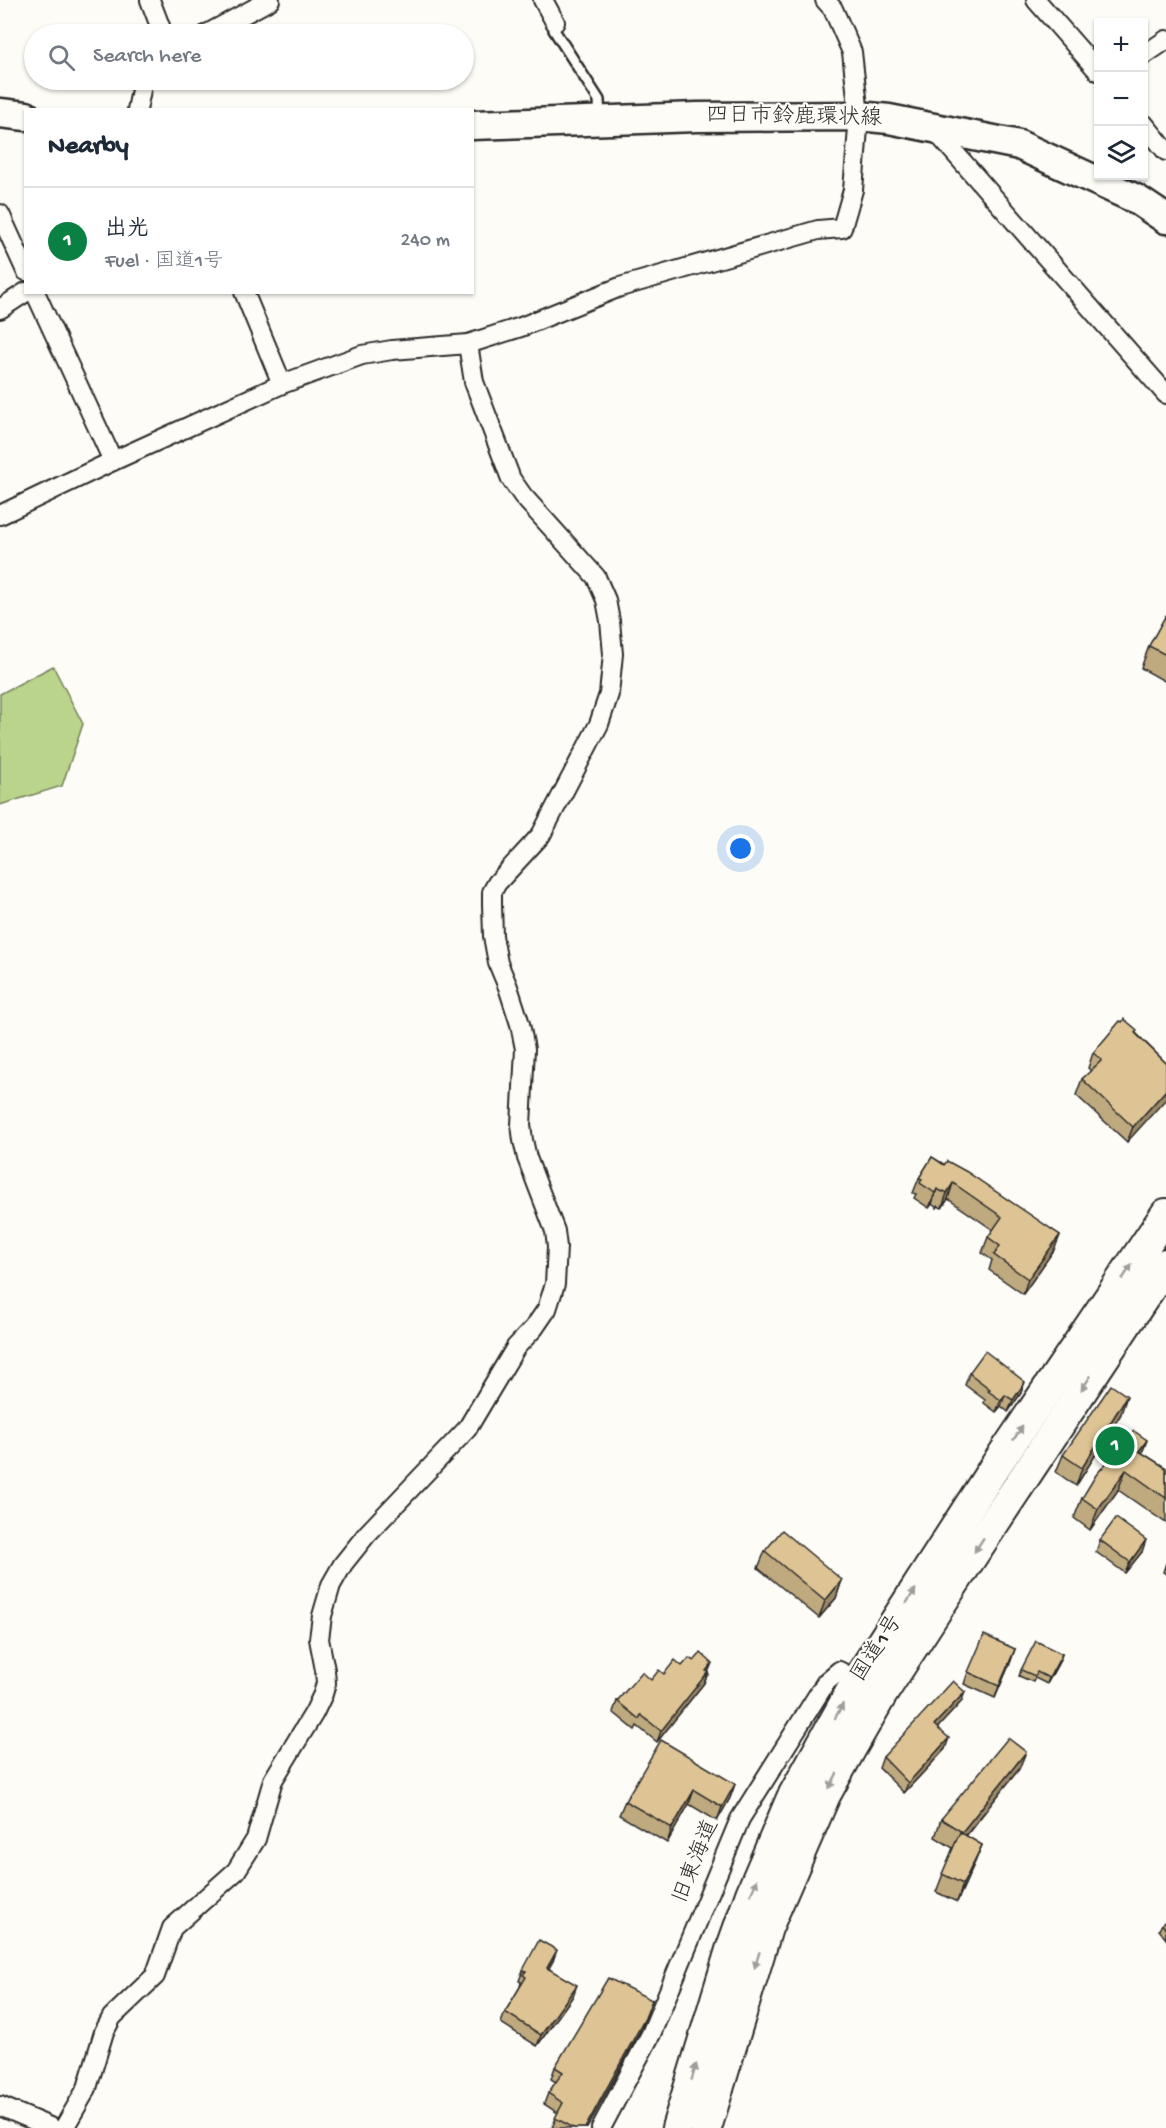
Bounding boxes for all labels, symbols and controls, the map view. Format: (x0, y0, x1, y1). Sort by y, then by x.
map controls (1094, 18, 1148, 180)
button: + (1094, 18, 1148, 72)
search box (24, 24, 474, 90)
icon: search (45, 41, 78, 74)
text: Search here (93, 44, 201, 70)
button: − (1094, 72, 1148, 126)
street label: 四日市鈴鹿環状線 (706, 102, 882, 133)
button: layers (1094, 126, 1148, 180)
text: Nearby (48, 132, 129, 163)
text: 出光 (105, 217, 149, 243)
text: 1 (63, 230, 72, 253)
text: 240 m (400, 230, 450, 253)
text: Fuel · 国道1号 (105, 251, 223, 274)
your location (726, 834, 755, 863)
one-way arrow (1121, 1264, 1133, 1280)
one-way arrow (1081, 1374, 1092, 1391)
pin: 1 (1096, 1424, 1134, 1468)
one-way arrow (1012, 1426, 1024, 1442)
one-way arrow (973, 1537, 984, 1553)
one-way arrow (906, 1588, 917, 1605)
street label: 国道1号 (846, 1610, 909, 1687)
one-way arrow (834, 1703, 844, 1720)
one-way arrow (828, 1773, 838, 1790)
street label: 旧東海道 (668, 1816, 726, 1908)
one-way arrow (750, 1878, 759, 1895)
one-way arrow (752, 1951, 761, 1969)
one-way arrow (690, 2063, 699, 2081)

